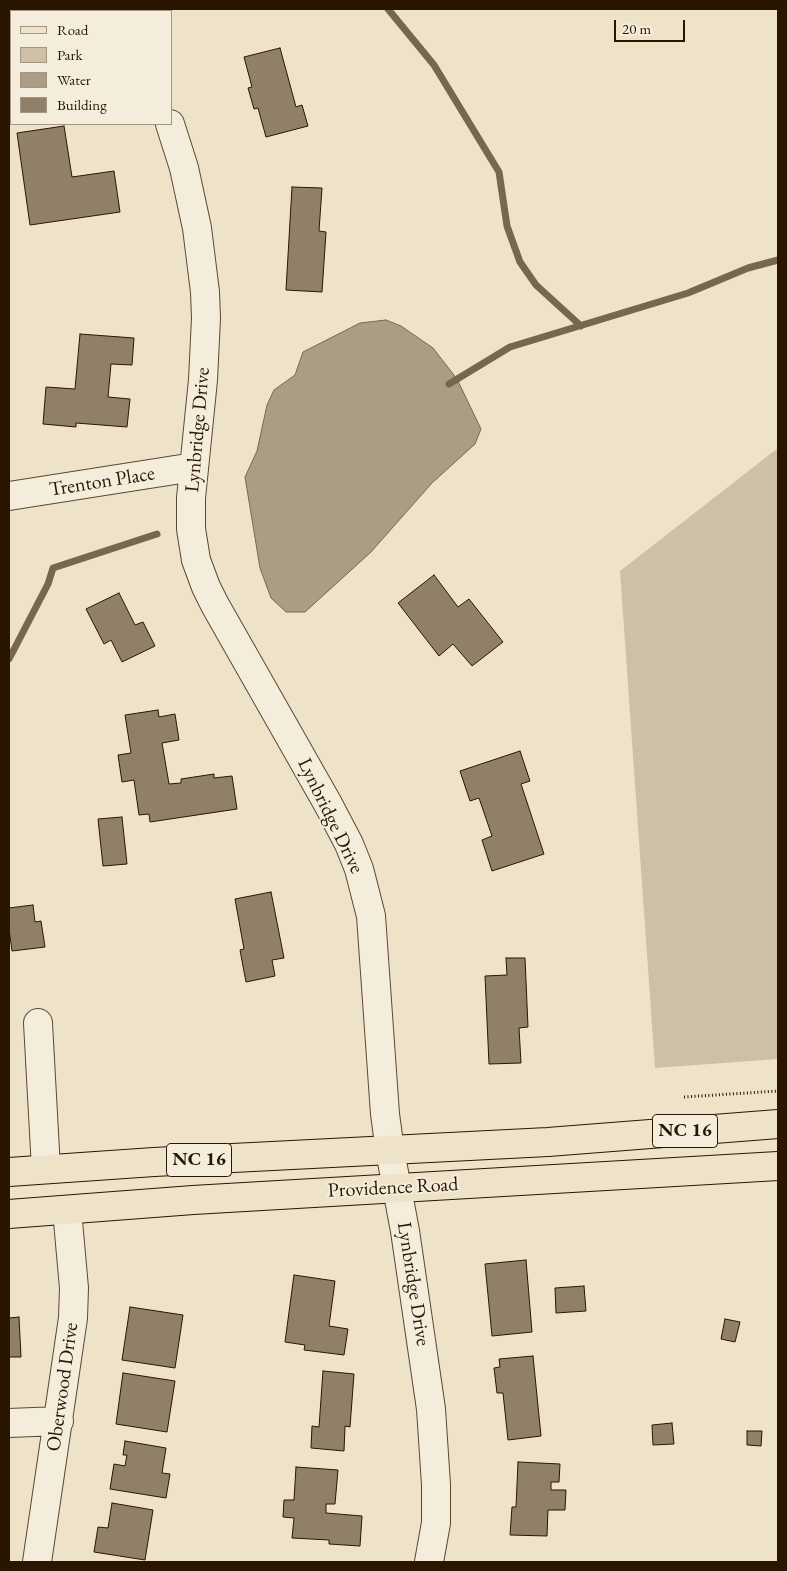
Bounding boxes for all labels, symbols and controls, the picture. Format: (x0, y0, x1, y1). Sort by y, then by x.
legend (10, 10, 172, 125)
scale bar (617, 10, 688, 42)
text: 20 m (622, 19, 651, 38)
text: Road (57, 20, 88, 39)
text: Park (57, 45, 83, 64)
text: Water (57, 70, 91, 89)
text: Building (57, 95, 107, 114)
street label: Lynbridge Drive (181, 367, 215, 493)
street label: Trenton Place (48, 462, 156, 502)
street label: Lynbridge Drive (292, 754, 368, 878)
road number: NC 16 (652, 1114, 718, 1148)
road number: NC 16 (166, 1144, 232, 1176)
street label: Providence Road (327, 1173, 459, 1203)
street label: Lynbridge Drive (391, 1220, 435, 1348)
street label: Oberwood Drive (42, 1321, 84, 1453)

